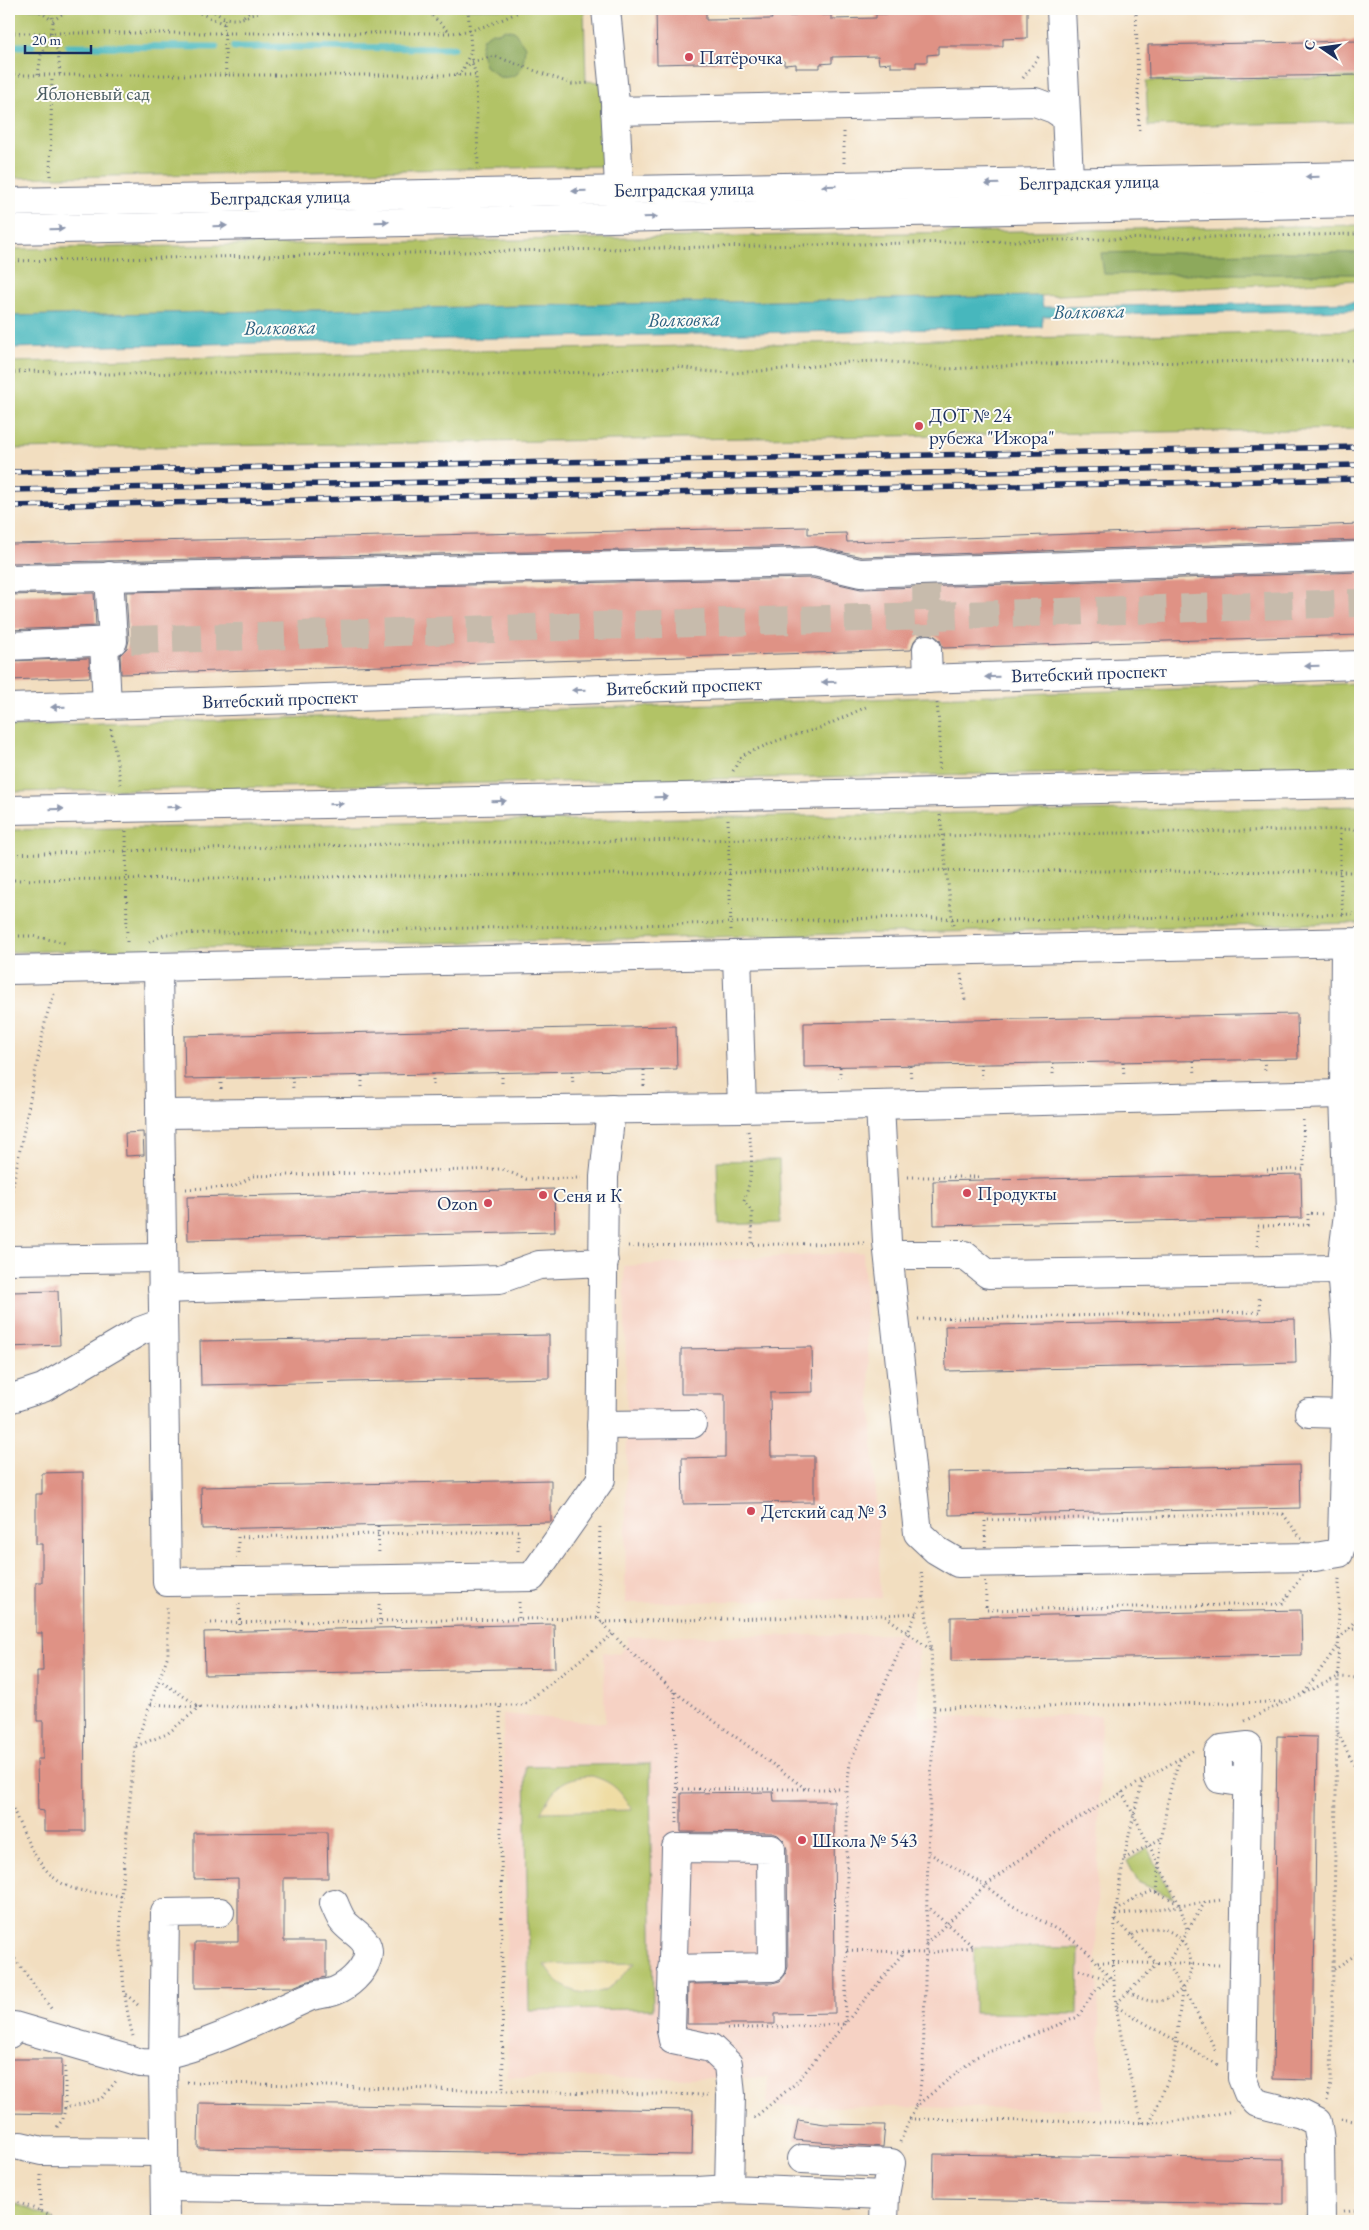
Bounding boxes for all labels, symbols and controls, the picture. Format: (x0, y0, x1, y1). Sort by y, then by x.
scale bar (25, 22, 91, 54)
north arrow (1296, 22, 1346, 72)
text: 20 m (32, 30, 61, 49)
text: С (1299, 38, 1319, 52)
place label: Пятёрочка (699, 45, 783, 70)
marker: Пятёрочка (683, 51, 695, 63)
park label: Яблоневый сад (35, 81, 150, 106)
street label: Белградская улица (1018, 168, 1160, 196)
one-way arrow (1303, 173, 1319, 181)
street label: Белградская улица (613, 175, 755, 203)
one-way arrow (983, 180, 999, 188)
street label: Белградская улица (209, 183, 351, 211)
one-way arrow (821, 183, 837, 191)
one-way arrow (571, 187, 587, 195)
one-way arrow (642, 213, 658, 221)
one-way arrow (375, 218, 391, 226)
one-way arrow (212, 221, 228, 229)
one-way arrow (50, 225, 66, 233)
water label: Волковка (1052, 297, 1125, 325)
water label: Волковка (647, 305, 720, 333)
water label: Волковка (243, 313, 316, 341)
place label: ДОТ № 24 рубежа "Ижора" (929, 403, 1054, 450)
marker: ДОТ № 24 рубежа "Ижора" (913, 420, 925, 432)
street label: Витебский проспект (1011, 658, 1168, 688)
one-way arrow (1303, 663, 1319, 671)
street label: Витебский проспект (606, 671, 763, 701)
one-way arrow (983, 673, 999, 681)
one-way arrow (821, 678, 837, 686)
street label: Витебский проспект (202, 684, 359, 714)
one-way arrow (571, 686, 587, 694)
one-way arrow (50, 703, 66, 711)
one-way arrow (653, 793, 669, 801)
one-way arrow (491, 796, 507, 804)
one-way arrow (328, 799, 344, 807)
one-way arrow (166, 802, 182, 810)
one-way arrow (50, 805, 66, 813)
place label: Продукты (977, 1181, 1057, 1206)
place label: Сеня и К (553, 1183, 623, 1208)
marker: Продукты (961, 1187, 973, 1199)
marker: Сеня и К (537, 1189, 549, 1201)
place label: Ozon (437, 1191, 478, 1216)
marker: Ozon (482, 1197, 494, 1209)
place label: Детский сад № 3 (761, 1499, 887, 1524)
marker: Детский сад № 3 (745, 1505, 757, 1517)
place label: Школа № 543 (812, 1828, 917, 1853)
marker: Школа № 543 (796, 1834, 808, 1846)

